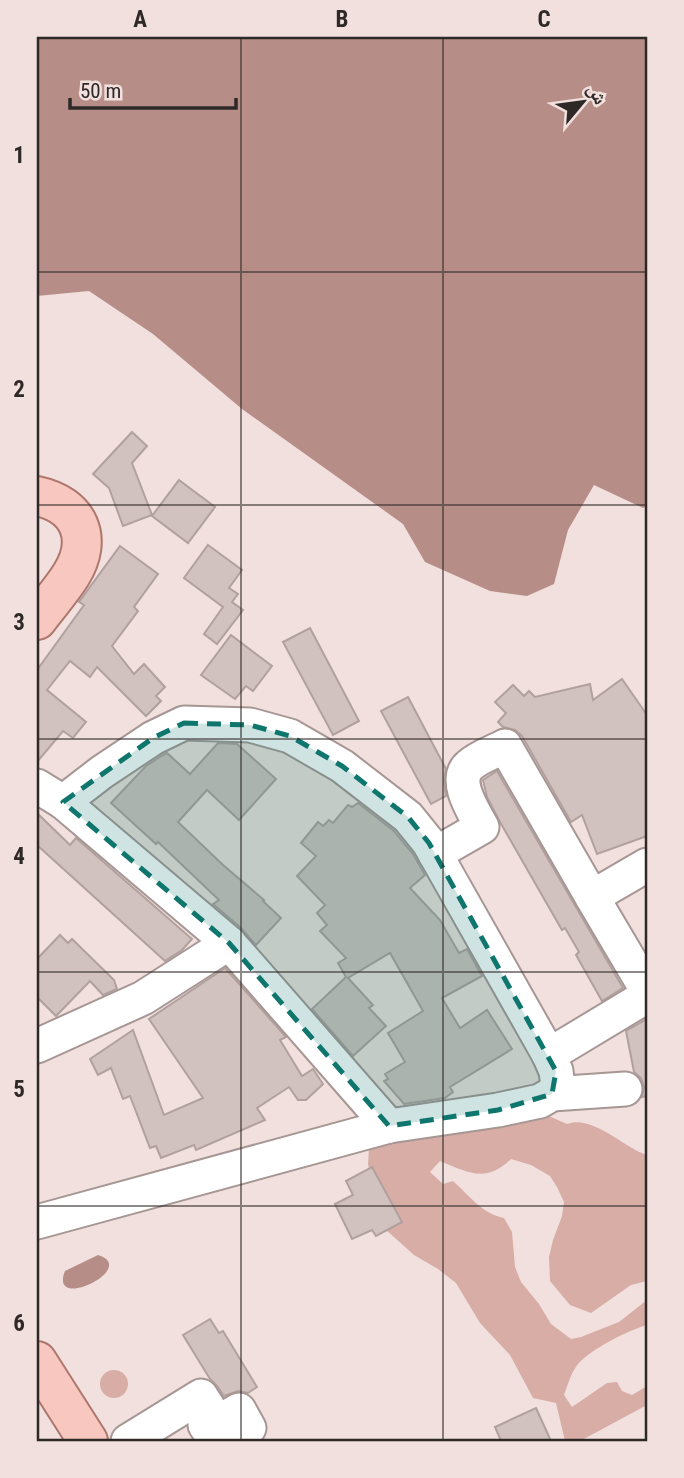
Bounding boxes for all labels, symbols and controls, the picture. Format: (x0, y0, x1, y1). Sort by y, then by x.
text: A (133, 6, 147, 33)
text: B (336, 6, 348, 33)
text: C (537, 6, 551, 33)
scale bar (70, 66, 236, 110)
north arrow (548, 66, 618, 136)
text: 50 m (80, 79, 121, 103)
text: ش (582, 80, 612, 108)
text: 1 (13, 142, 25, 169)
text: 2 (13, 376, 25, 403)
text: 3 (13, 609, 25, 636)
text: 4 (13, 843, 25, 870)
text: 5 (13, 1076, 25, 1103)
text: 6 (13, 1310, 25, 1337)

